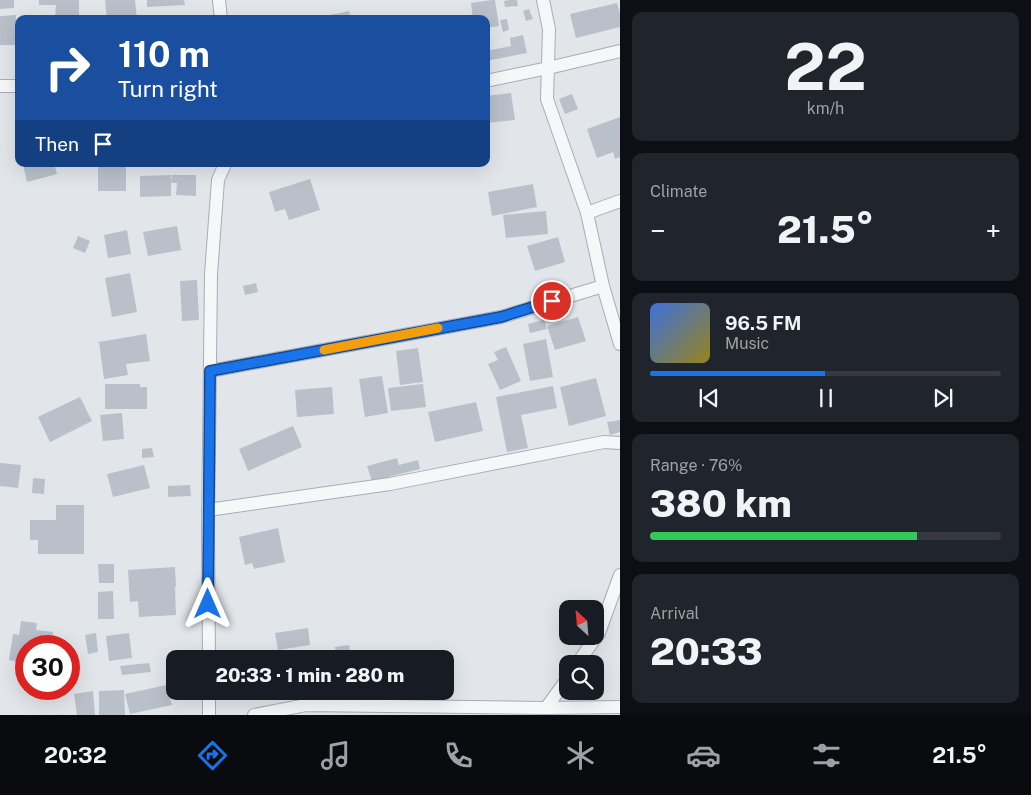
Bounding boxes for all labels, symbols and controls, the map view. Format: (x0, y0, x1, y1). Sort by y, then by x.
text: 22 (784, 28, 867, 105)
text: 110 m (118, 34, 210, 75)
icon: right (35, 35, 100, 100)
text: Turn right (118, 76, 218, 102)
text: km/h (807, 99, 844, 118)
icon: arrive (89, 130, 117, 158)
text: Then (35, 133, 79, 155)
text: Climate (650, 182, 707, 201)
text: 21.5° (777, 207, 874, 252)
text: − (650, 214, 666, 247)
text: + (985, 214, 1001, 247)
pin (531, 280, 573, 322)
icon: arrive (538, 287, 566, 315)
text: 96.5 FM (725, 312, 801, 334)
text: Music (725, 334, 769, 353)
icon: previous (695, 384, 723, 412)
icon: pause (812, 384, 840, 412)
icon: next (929, 384, 957, 412)
text: Range · 76% (650, 456, 742, 475)
text: 380 km (650, 481, 792, 526)
position arrow (181, 577, 233, 629)
north arrow (559, 600, 604, 645)
map controls (559, 600, 604, 700)
text: Arrival (650, 604, 699, 623)
text: 20:33 (650, 629, 763, 674)
speed limit sign: 30 (15, 635, 80, 700)
button: search (559, 655, 604, 700)
text: 20:33 · 1 min · 280 m (216, 664, 404, 686)
icon: directions (195, 738, 230, 773)
icon: music (318, 738, 353, 773)
icon: phone (441, 738, 476, 773)
icon: climate (563, 738, 598, 773)
icon: car (686, 738, 721, 773)
icon: filters (809, 738, 844, 773)
text: 20:32 (44, 742, 107, 768)
text: 21.5° (932, 742, 987, 768)

